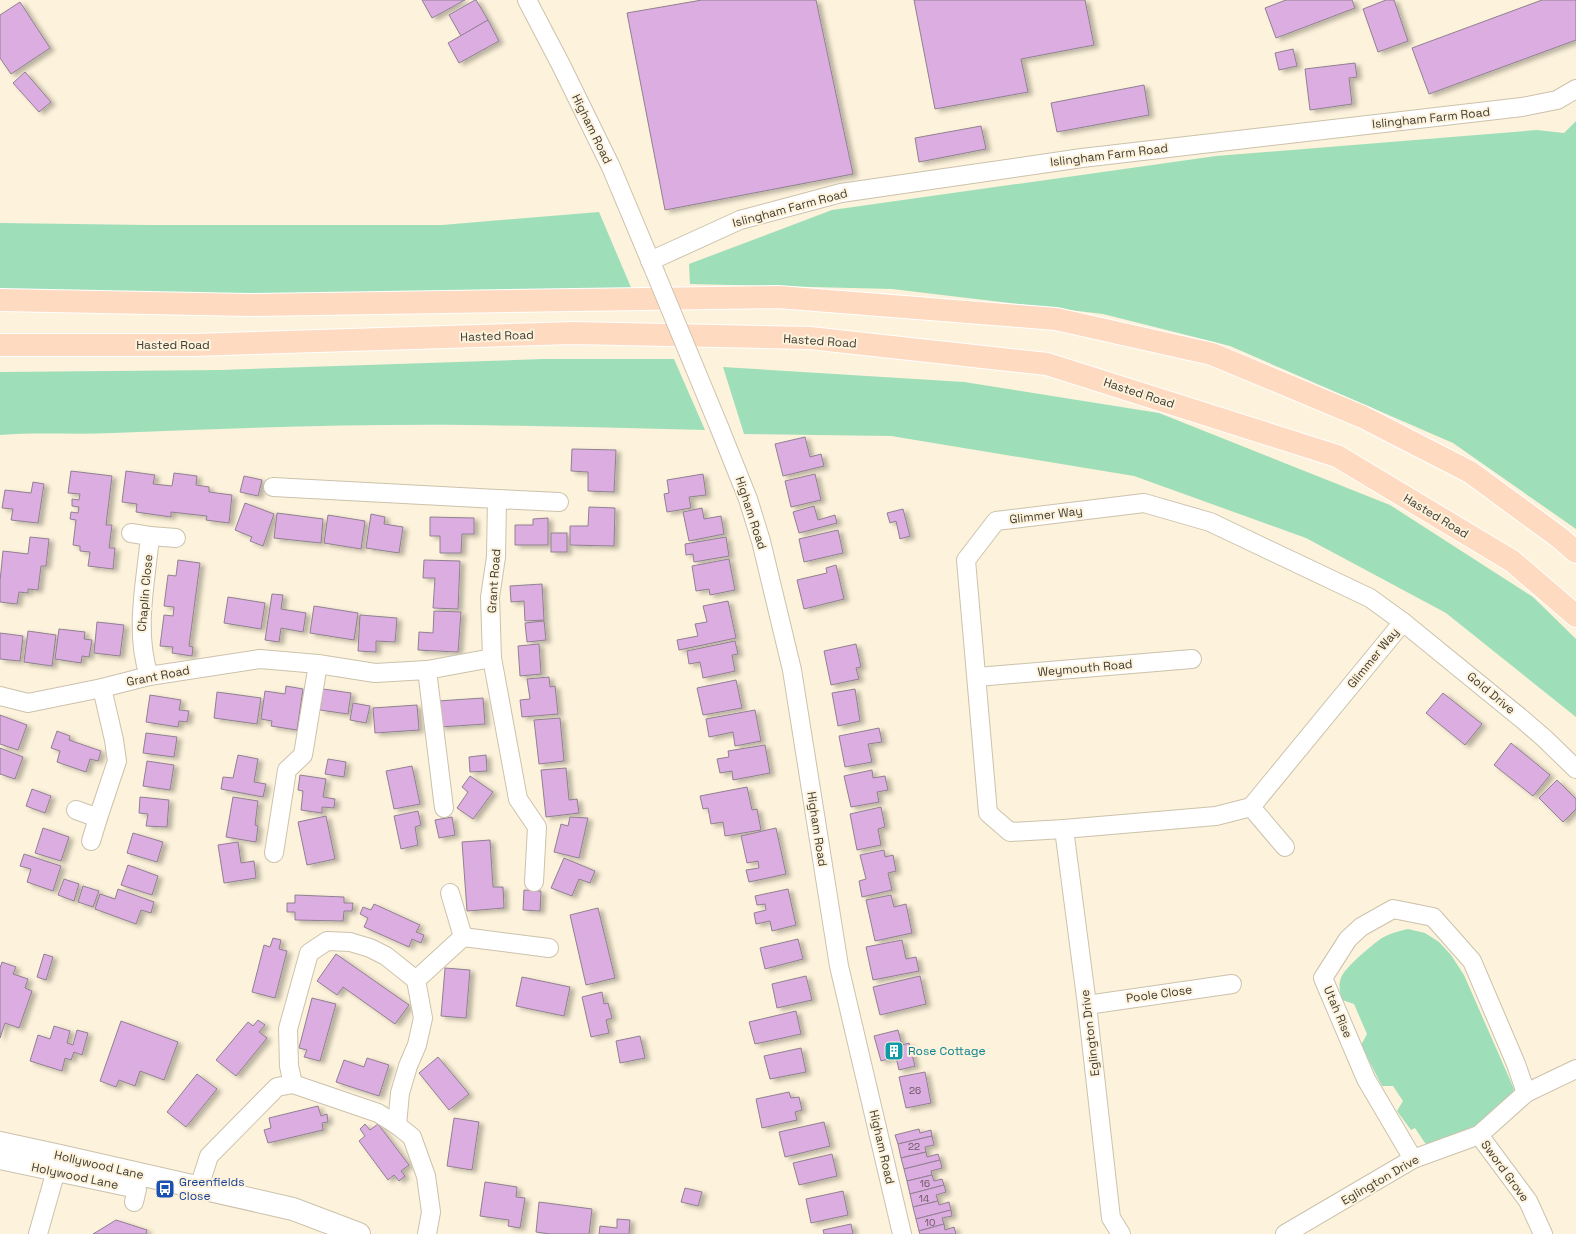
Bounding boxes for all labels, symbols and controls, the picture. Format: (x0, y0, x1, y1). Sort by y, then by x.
street label: Higham Road (568, 92, 616, 166)
street label: Islingham Farm Road (1371, 104, 1491, 132)
street label: Islingham Farm Road (1049, 140, 1169, 170)
street label: Islingham Farm Road (731, 185, 849, 231)
street label: Hasted Road (460, 327, 534, 345)
street label: Hasted Road (783, 330, 857, 352)
street label: Hasted Road (136, 337, 210, 353)
street label: Hasted Road (1102, 374, 1176, 412)
street label: Higham Road (732, 475, 770, 551)
street label: Hasted Road (1400, 490, 1472, 542)
street label: Glimmer Way (1009, 503, 1083, 527)
street label: Grant Road (484, 548, 504, 614)
street label: Chaplin Close (134, 554, 156, 632)
street label: Glimmer Way (1344, 624, 1402, 692)
street label: Weymouth Road (1037, 656, 1133, 680)
street label: Grant Road (125, 662, 191, 690)
street label: Gold Drive (1464, 668, 1518, 718)
street label: Higham Road (803, 790, 831, 868)
street label: Poole Close (1125, 981, 1193, 1007)
street label: Utah Rise (1320, 984, 1356, 1040)
street label: Eglington Drive (1077, 989, 1103, 1077)
building icon: Rose Cottage (883, 1040, 905, 1062)
place label: Rose Cottage (908, 1043, 986, 1059)
house number: 26 (909, 1084, 921, 1097)
street label: Higham Road (866, 1108, 898, 1186)
street label: Sword Grove (1477, 1137, 1533, 1205)
house number: 22 (908, 1140, 920, 1153)
street label: Hollywood Lane (53, 1147, 145, 1183)
street label: Eglington Drive (1338, 1151, 1422, 1209)
street label: Holywood Lane (30, 1159, 120, 1193)
place label: Greenfields Close (179, 1174, 245, 1204)
house number: 16 (920, 1177, 930, 1190)
bus stop icon: Greenfields Close (154, 1178, 176, 1200)
house number: 14 (919, 1192, 929, 1205)
house number: 10 (925, 1216, 935, 1229)

